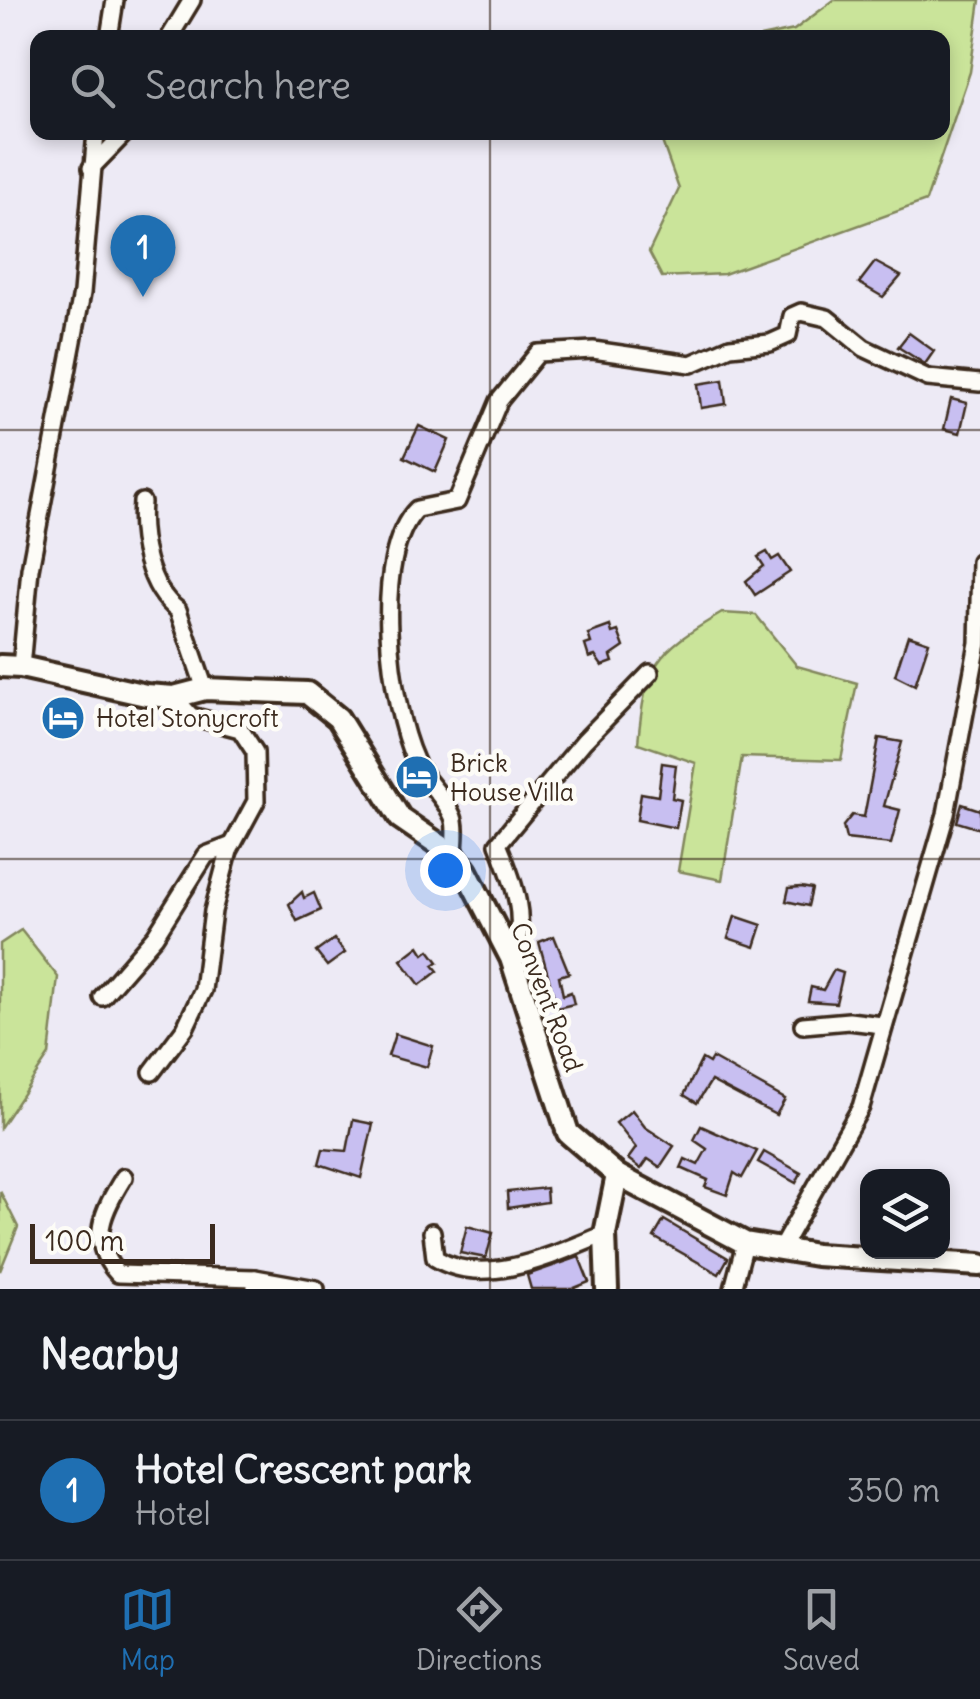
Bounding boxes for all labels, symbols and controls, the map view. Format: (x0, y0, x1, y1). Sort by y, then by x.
search box (30, 30, 950, 140)
icon: search (65, 58, 120, 113)
text: Search here (145, 62, 351, 109)
pin: 1 (110, 214, 176, 297)
hotel icon: Hotel Stonycroft (40, 695, 86, 741)
place label: Hotel Stonycroft (96, 702, 279, 734)
place label: Brick House Villa (450, 747, 574, 808)
hotel icon: Brick House Villa (394, 754, 440, 800)
your location (420, 845, 471, 896)
street label: Convent Road (504, 918, 590, 1076)
map controls (860, 1169, 950, 1259)
button: layers (860, 1169, 950, 1259)
scale bar (30, 1219, 215, 1264)
text: 100 m (45, 1223, 124, 1259)
text: Nearby (40, 1328, 179, 1380)
text: Hotel Crescent park (135, 1446, 472, 1493)
text: 1 (66, 1470, 79, 1511)
text: 350 m (847, 1470, 940, 1511)
text: Hotel (135, 1493, 211, 1534)
tab: Map (120, 1582, 175, 1678)
tab: Directions (416, 1582, 542, 1678)
tab: Saved (783, 1582, 860, 1678)

